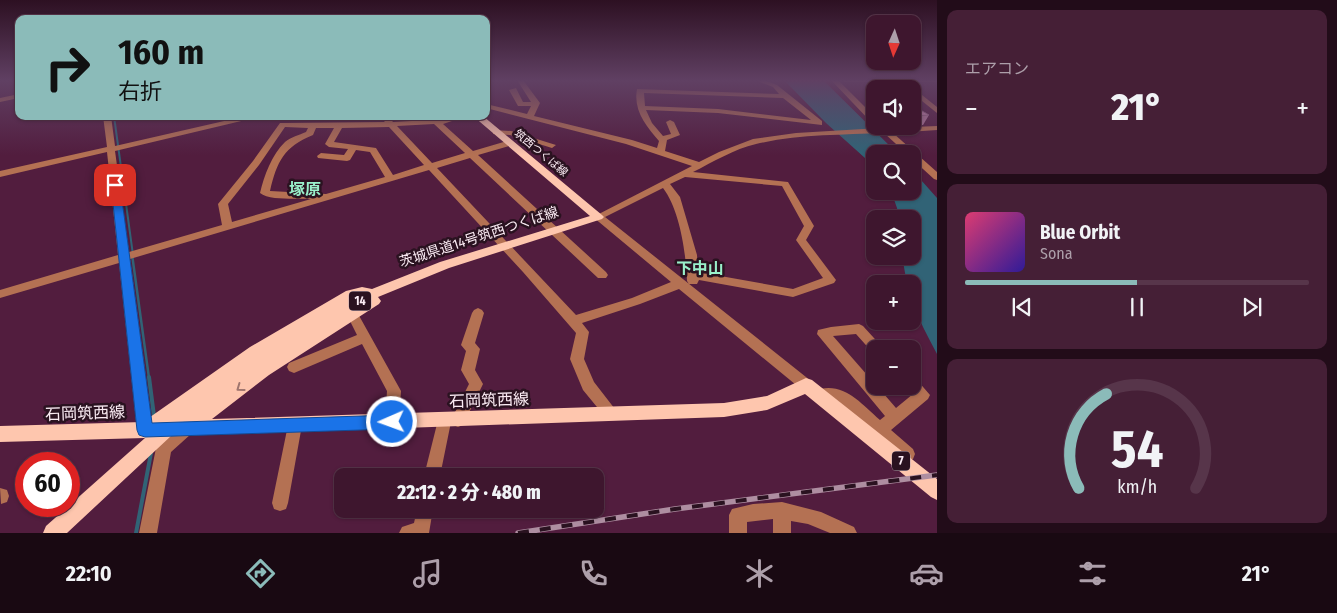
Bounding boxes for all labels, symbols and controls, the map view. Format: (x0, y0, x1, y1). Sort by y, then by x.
north arrow (866, 15, 921, 70)
map controls (866, 15, 921, 395)
text: 160 m (118, 31, 204, 73)
icon: right (35, 35, 100, 100)
text: エアコン (965, 59, 1029, 78)
text: 右折 (118, 78, 162, 105)
button: sound (866, 80, 921, 135)
text: 21° (1111, 84, 1163, 130)
text: − (965, 92, 978, 125)
text: + (1296, 92, 1309, 125)
street label: 筑西つくば線 (512, 127, 570, 179)
button: search (866, 145, 921, 200)
pin (94, 164, 136, 206)
icon: arrive (101, 171, 129, 199)
district label: 塚原 (289, 180, 321, 199)
street label: 茨城県道14号筑西つくば線 (397, 203, 561, 271)
button: layers (866, 210, 921, 265)
text: Blue Orbit (1040, 221, 1120, 244)
text: Sona (1040, 244, 1073, 263)
district label: 下中山 (676, 259, 724, 278)
button: + (866, 275, 921, 330)
road number: 14 (349, 292, 371, 310)
icon: previous (1008, 293, 1036, 321)
icon: pause (1123, 293, 1151, 321)
icon: next (1238, 293, 1266, 321)
button: − (866, 340, 921, 395)
one-way arrow (236, 382, 246, 391)
street label: 石岡筑西線 (449, 389, 529, 411)
position arrow (365, 395, 417, 447)
street label: 石岡筑西線 (45, 402, 125, 424)
text: 54 (1111, 418, 1163, 481)
speed limit sign: 60 (15, 452, 80, 517)
road number: 7 (892, 452, 910, 471)
text: km/h (1117, 476, 1157, 498)
text: 22:12 · 2 分 · 480 m (397, 481, 541, 504)
icon: directions (243, 556, 278, 591)
icon: music (410, 556, 445, 591)
icon: phone (576, 556, 611, 591)
icon: climate (742, 556, 777, 591)
icon: car (909, 556, 944, 591)
icon: filters (1075, 556, 1110, 591)
text: 22:10 (66, 560, 112, 587)
text: 21° (1242, 560, 1271, 587)

